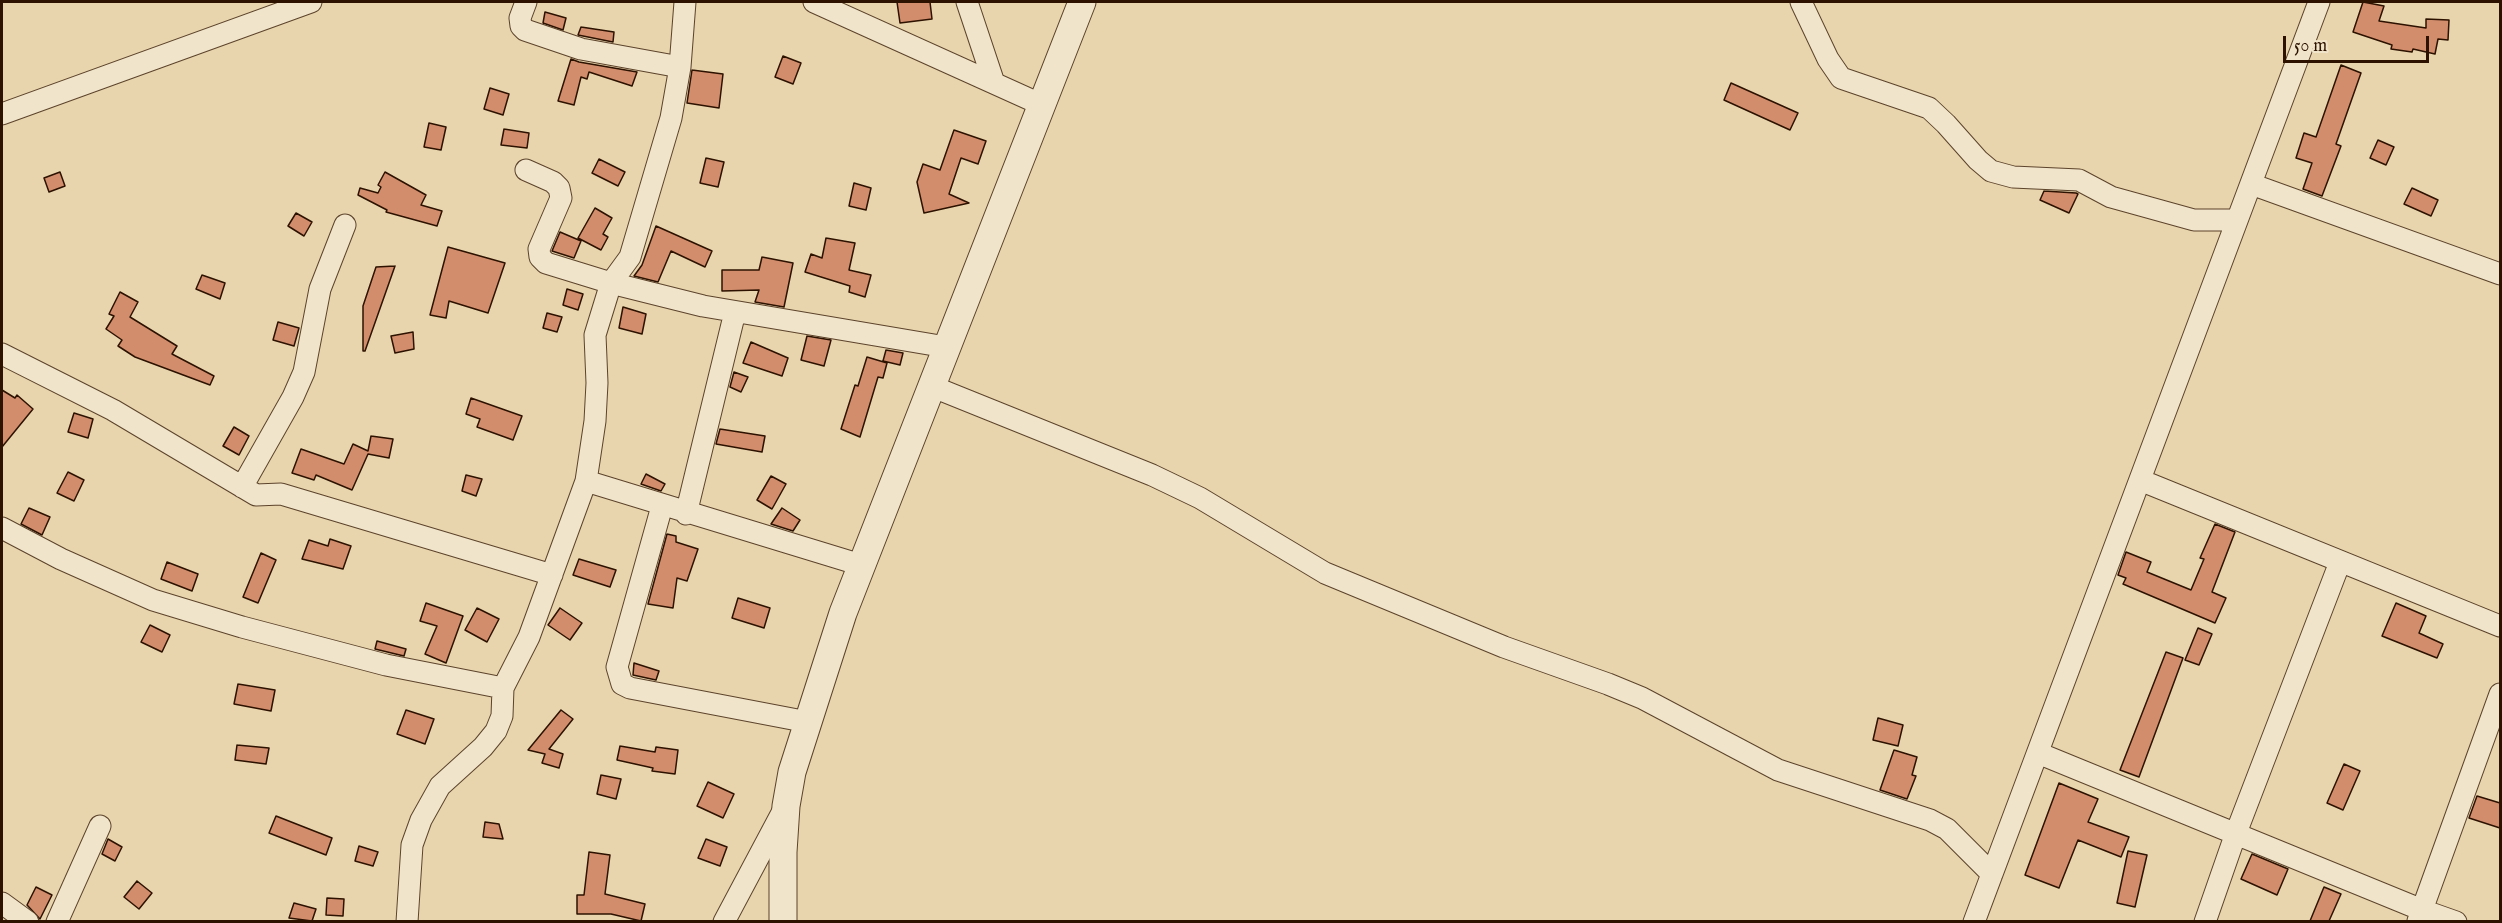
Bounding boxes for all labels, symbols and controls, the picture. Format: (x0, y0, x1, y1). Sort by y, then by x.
scale bar (2286, 24, 2432, 62)
text: 50 m (2294, 35, 2327, 58)

